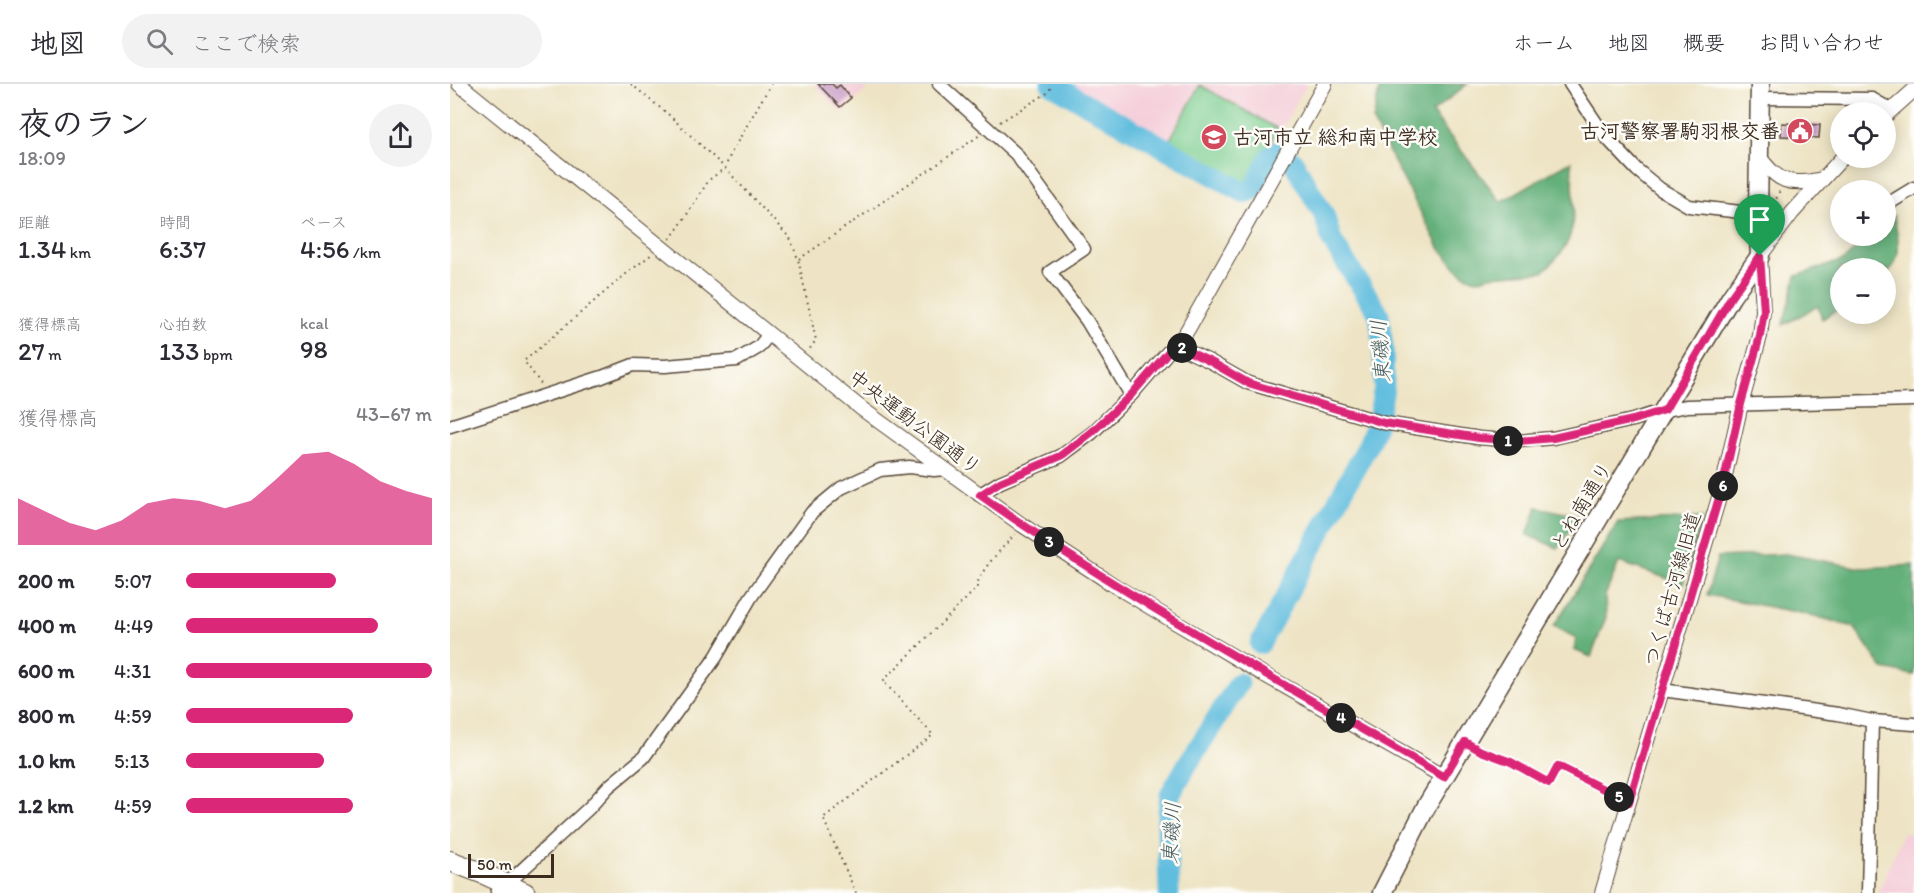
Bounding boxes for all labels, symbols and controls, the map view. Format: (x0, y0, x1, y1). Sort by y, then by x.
search box (122, 14, 542, 68)
icon: search (143, 25, 176, 58)
text: 地図 (30, 26, 86, 60)
text: ここで検索 (191, 30, 301, 57)
text: ホーム (1513, 30, 1575, 55)
text: 地図 (1608, 30, 1650, 55)
text: 概要 (1683, 30, 1725, 55)
text: お問い合わせ (1758, 30, 1884, 55)
map controls (1830, 102, 1896, 324)
button: locate (1830, 102, 1896, 168)
text: 夜のラン (18, 104, 150, 143)
button: share (369, 104, 432, 167)
public building icon: 古河警察署駒羽根交番 (1785, 116, 1815, 146)
place label: 古河警察署駒羽根交番 (1580, 119, 1780, 143)
school or university icon: 古河市立 総和南中学校 (1199, 122, 1229, 152)
place label: 古河市立 総和南中学校 (1233, 125, 1438, 149)
text: 18:09 (18, 146, 66, 170)
button: + (1830, 180, 1896, 246)
pin (1734, 194, 1785, 256)
icon: arrive (1743, 203, 1776, 236)
text: 距離 (18, 213, 50, 232)
text: 時間 (159, 213, 191, 232)
text: ペース (300, 213, 347, 232)
text: 1.34 (18, 233, 66, 265)
text: 6:37 (159, 233, 206, 265)
text: 4:56 (300, 233, 349, 265)
text: km (66, 243, 91, 262)
text: /km (349, 243, 381, 262)
button: − (1830, 258, 1896, 324)
text: kcal (300, 314, 328, 333)
text: 獲得標高 (18, 315, 82, 334)
text: 心拍数 (159, 315, 207, 334)
water label: 東磯川 (1365, 319, 1395, 383)
text: 98 (300, 333, 328, 365)
pin: 2 (1167, 333, 1197, 363)
text: 27 (18, 335, 45, 367)
text: 133 (159, 335, 199, 367)
text: 2 (1178, 338, 1186, 357)
text: m (45, 345, 62, 364)
text: bpm (199, 345, 233, 364)
street label: 中央運動公園通り (844, 364, 986, 480)
text: 43–67 m (356, 402, 432, 426)
text: 獲得標高 (18, 406, 98, 430)
pin: 1 (1493, 426, 1523, 456)
text: 1 (1504, 431, 1512, 450)
street label: とね南通り (1545, 457, 1617, 555)
pin: 6 (1708, 471, 1738, 501)
text: 6 (1719, 476, 1727, 495)
street label: つくば古河線旧道 (1638, 509, 1706, 669)
pin: 3 (1034, 527, 1064, 557)
text: 3 (1045, 532, 1053, 551)
text: 200 m (18, 569, 74, 593)
text: 5:07 (114, 569, 152, 593)
text: 400 m (18, 614, 76, 638)
text: 4:49 (114, 614, 153, 638)
text: 600 m (18, 659, 75, 683)
text: 4:31 (114, 659, 151, 683)
pin: 4 (1326, 703, 1356, 733)
text: 800 m (18, 704, 75, 728)
text: 4:59 (114, 704, 152, 728)
text: 4 (1336, 708, 1346, 727)
text: 1.0 km (18, 749, 75, 773)
text: 5:13 (114, 749, 150, 773)
pin: 5 (1604, 782, 1634, 812)
text: 5 (1615, 787, 1623, 806)
text: 1.2 km (18, 794, 74, 818)
text: 4:59 (114, 794, 152, 818)
water label: 東磯川 (1157, 801, 1185, 865)
scale bar (468, 851, 554, 878)
text: 50 m (477, 855, 512, 874)

